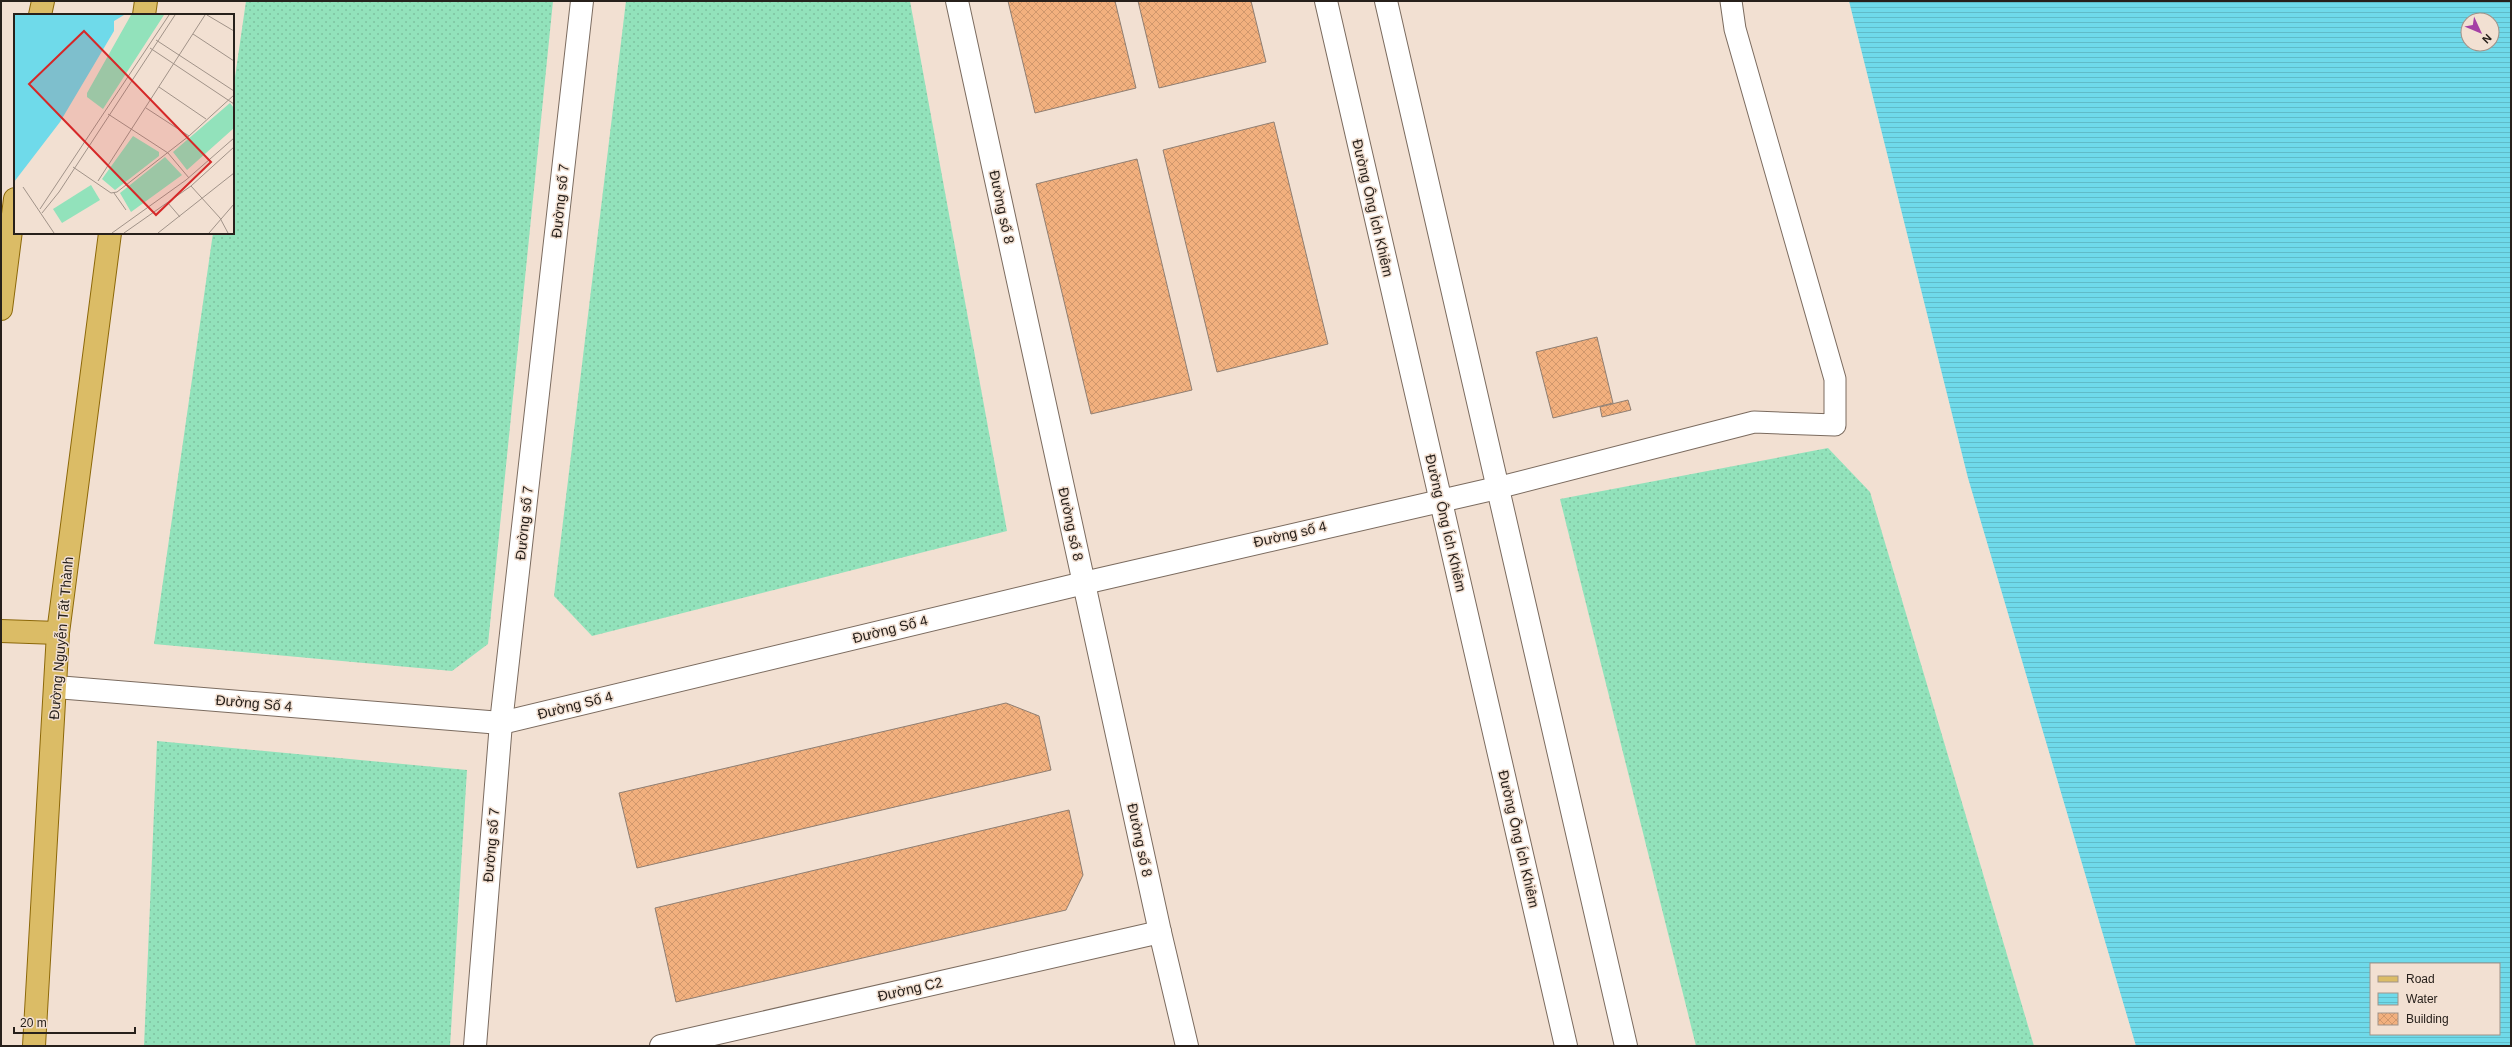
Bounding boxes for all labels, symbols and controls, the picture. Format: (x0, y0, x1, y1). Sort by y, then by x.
north arrow (2460, 12, 2500, 52)
inset map (14, 14, 234, 234)
text: N (2480, 32, 2494, 46)
street label: Đường Ông Ích Khiêm (1349, 138, 1397, 278)
street label: Đường số 7 (548, 163, 572, 239)
street label: Đường số 8 (986, 169, 1018, 245)
street label: Đường Ông Ích Khiêm (1422, 453, 1470, 593)
street label: Đường số 7 (512, 485, 536, 561)
street label: Đường số 8 (1055, 486, 1087, 562)
street label: Đường số 4 (1252, 518, 1328, 550)
street label: Đường Nguyễn Tất Thành (46, 556, 76, 720)
street label: Đường Số 4 (851, 612, 929, 646)
street label: Đường Số 4 (536, 688, 614, 722)
street label: Đường Số 4 (215, 692, 293, 714)
street label: Đường Ông Ích Khiêm (1495, 769, 1543, 909)
street label: Đường số 8 (1124, 802, 1156, 878)
street label: Đường số 7 (480, 807, 502, 883)
legend (2370, 963, 2500, 1035)
text: Road (2406, 972, 2435, 986)
street label: Đường C2 (876, 974, 944, 1004)
text: Water (2406, 992, 2438, 1006)
scale bar (14, 1009, 135, 1035)
text: Building (2406, 1012, 2449, 1026)
text: 20 m (20, 1016, 47, 1030)

